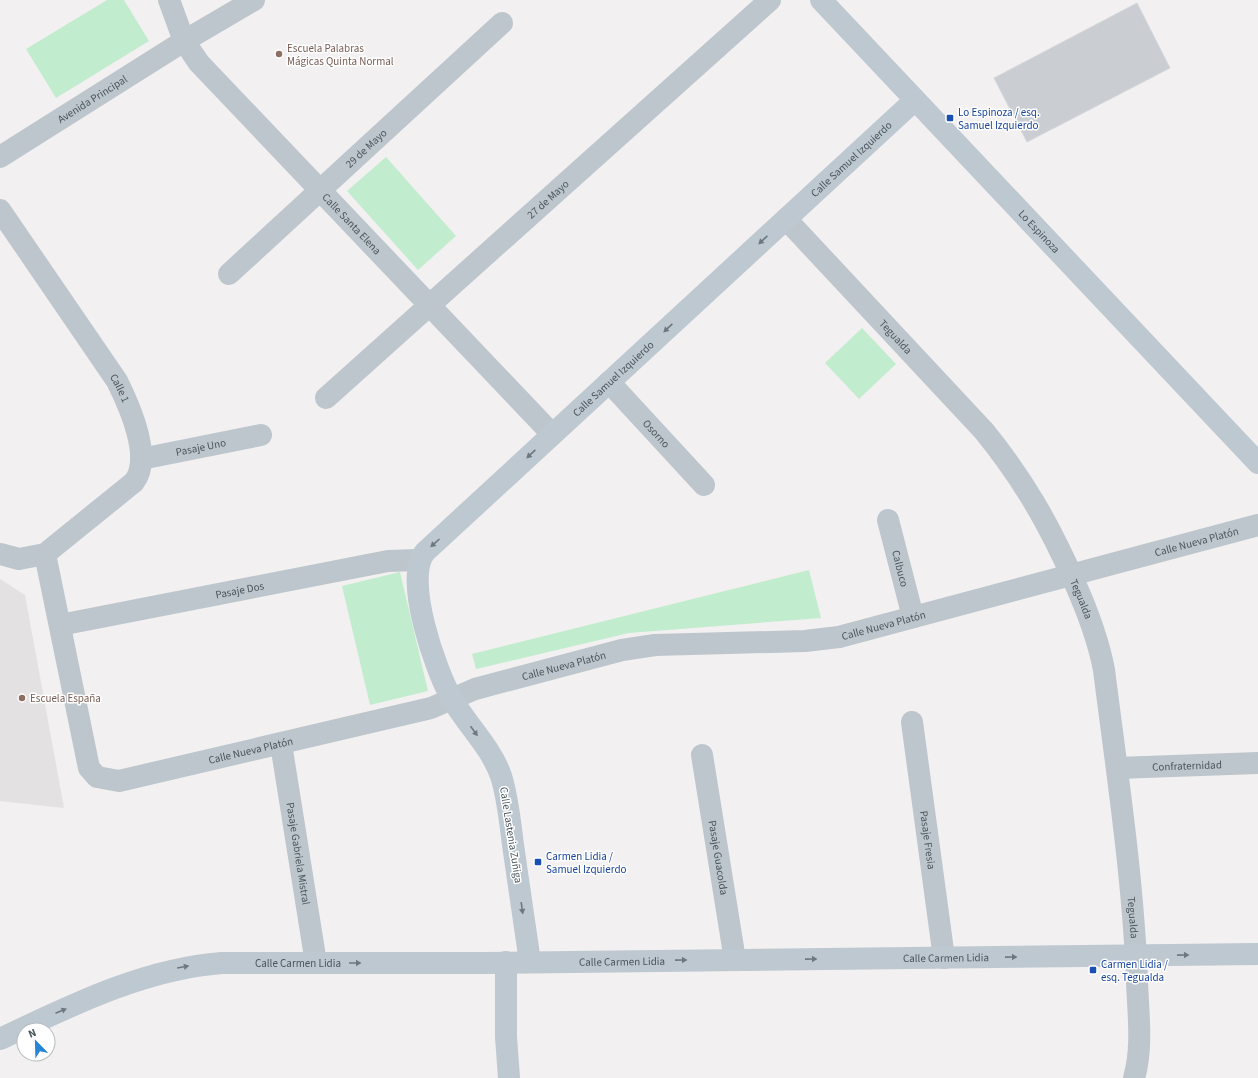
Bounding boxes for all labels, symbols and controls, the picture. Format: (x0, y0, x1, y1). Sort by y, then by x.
place label: Escuela Palabras Mágicas Quinta Normal (287, 41, 394, 69)
marker: Escuela Palabras Mágicas Quinta Normal (274, 49, 284, 59)
street label: Avenida Principal (54, 71, 130, 127)
place label: Lo Espinoza / esq. Samuel Izquierdo (958, 105, 1040, 133)
marker: Lo Espinoza / esq. Samuel Izquierdo (945, 113, 955, 123)
street label: Calle Samuel Izquierdo (807, 117, 895, 200)
street label: 29 de Mayo (342, 125, 390, 171)
street label: 27 de Mayo (524, 176, 572, 222)
street label: Calle Santa Elena (319, 190, 385, 258)
street label: Lo Espinoza (1015, 206, 1063, 256)
one-way arrow (758, 236, 768, 245)
street label: Tegualda (876, 316, 916, 357)
one-way arrow (663, 324, 673, 333)
street label: Calle Samuel Izquierdo (569, 337, 657, 420)
street label: Calle 1 (107, 371, 134, 405)
street label: Osorno (640, 416, 673, 451)
street label: Pasaje Uno (174, 435, 227, 459)
one-way arrow (526, 450, 536, 459)
street label: Calle Nueva Platón (1153, 523, 1240, 560)
one-way arrow (430, 538, 441, 547)
street label: Calbuco (889, 548, 912, 588)
street label: Tegualda (1066, 576, 1097, 621)
street label: Pasaje Dos (214, 578, 266, 602)
street label: Calle Nueva Platón (840, 607, 927, 644)
street label: Calle Nueva Platón (520, 647, 607, 684)
place label: Escuela España (30, 691, 101, 706)
marker: Escuela España (17, 693, 27, 703)
one-way arrow (470, 726, 478, 737)
street label: Calle Nueva Platón (207, 733, 294, 767)
street label: Confraternidad (1152, 757, 1222, 774)
street label: Calle Lastenia Zuñiga (496, 786, 526, 884)
street label: Pasaje Gabriela Mistral (283, 801, 314, 906)
street label: Pasaje Fresia (917, 810, 939, 870)
street label: Pasaje Guacolda (705, 819, 732, 896)
place label: Carmen Lidia / Samuel Izquierdo (546, 849, 627, 877)
marker: Carmen Lidia / Samuel Izquierdo (533, 857, 543, 867)
street label: Tegualda (1124, 896, 1142, 939)
one-way arrow (519, 902, 525, 914)
street label: Calle Carmen Lidia (903, 950, 989, 966)
one-way arrow (1177, 952, 1190, 958)
street label: Calle Carmen Lidia (579, 953, 665, 969)
one-way arrow (1005, 954, 1018, 960)
street label: Calle Carmen Lidia (255, 956, 341, 971)
one-way arrow (805, 956, 818, 962)
one-way arrow (675, 957, 688, 963)
place label: Carmen Lidia / esq. Tegualda (1101, 957, 1168, 985)
one-way arrow (349, 960, 362, 966)
one-way arrow (177, 964, 189, 970)
marker: Carmen Lidia / esq. Tegualda (1088, 965, 1098, 975)
one-way arrow (55, 1008, 67, 1014)
north arrow (16, 1022, 56, 1062)
text: N (26, 1025, 39, 1042)

